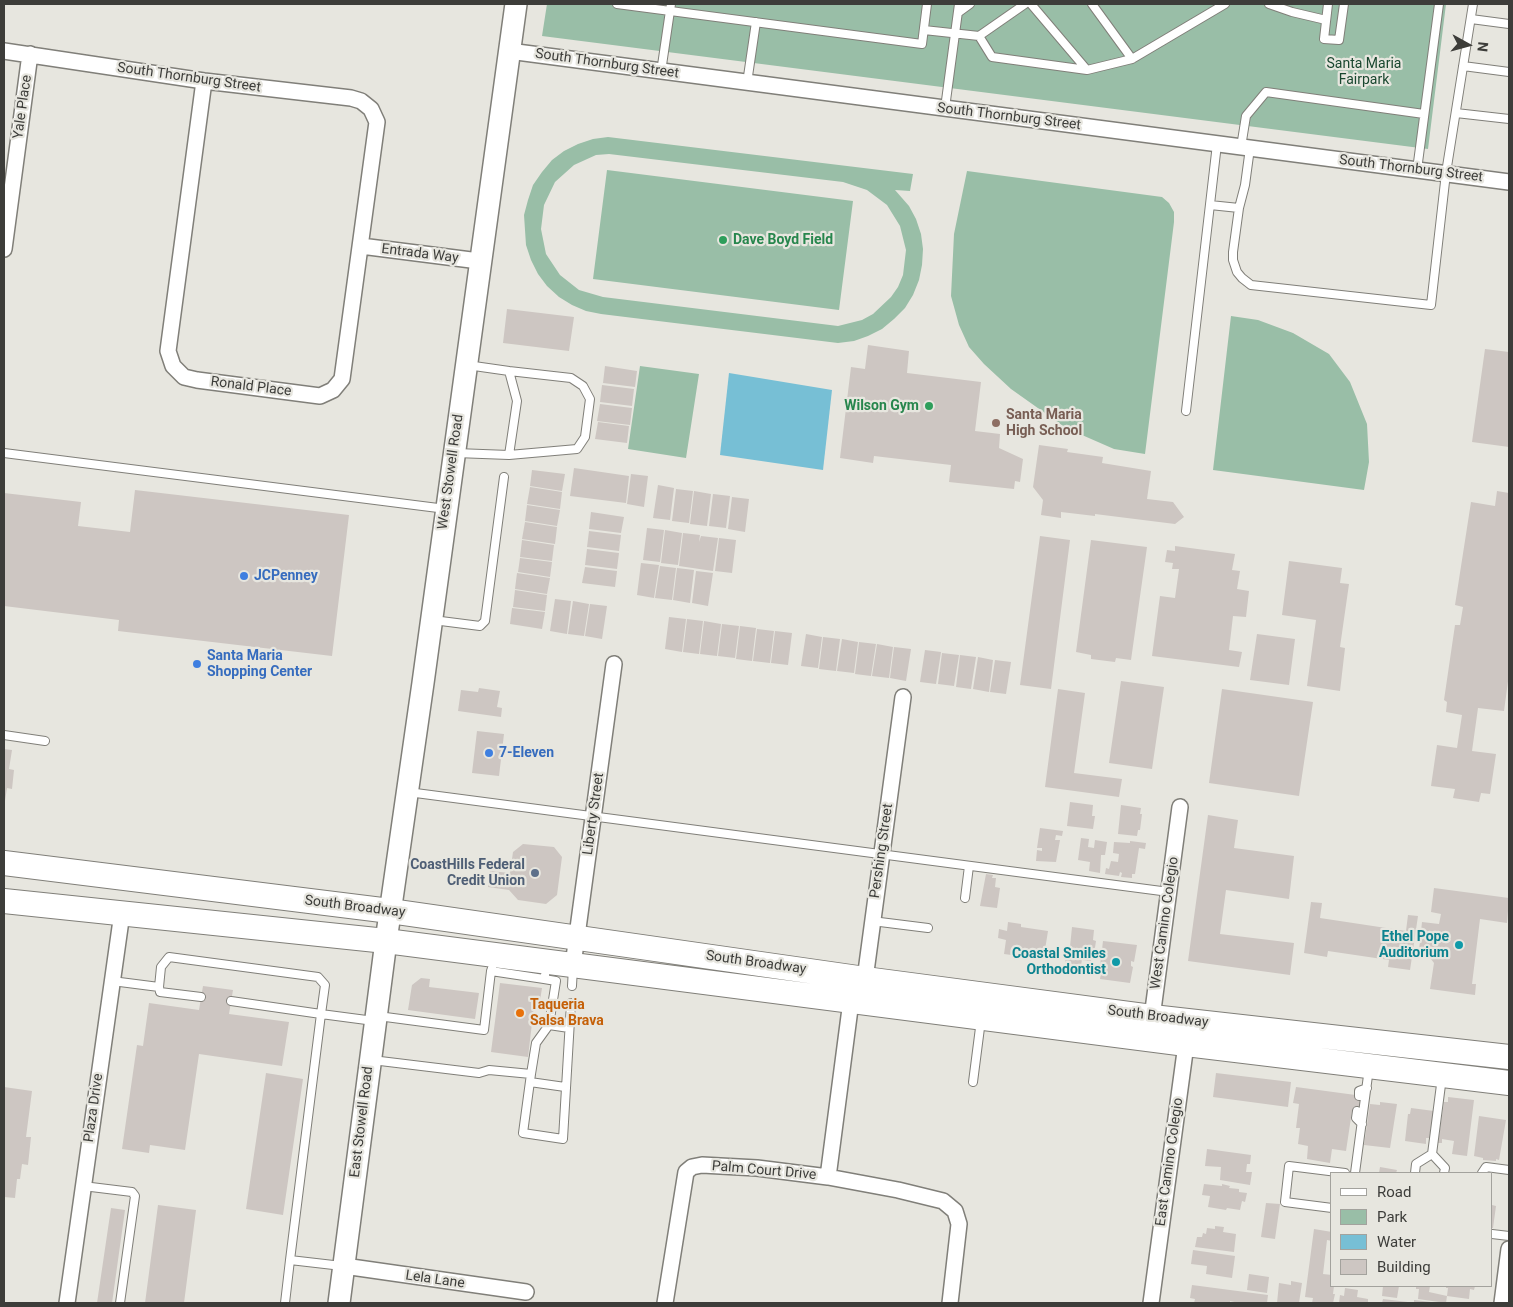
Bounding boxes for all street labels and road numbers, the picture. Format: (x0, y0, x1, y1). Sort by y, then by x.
street label: South Thornburg Street (534, 46, 680, 82)
street label: South Thornburg Street (116, 60, 262, 96)
street label: Yale Place (10, 74, 36, 140)
street label: South Thornburg Street (936, 100, 1082, 134)
street label: South Thornburg Street (1338, 152, 1484, 186)
street label: Entrada Way (380, 241, 460, 267)
street label: Ronald Place (210, 374, 292, 400)
street label: West Stowell Road (435, 413, 467, 531)
street label: Liberty Street (580, 772, 608, 856)
street label: Pershing Street (867, 803, 897, 899)
street label: West Camino Colegio (1147, 856, 1183, 990)
street label: South Broadway (304, 892, 406, 922)
street label: South Broadway (705, 948, 807, 978)
street label: South Broadway (1107, 1002, 1209, 1032)
street label: East Stowell Road (347, 1065, 377, 1179)
street label: Plaza Drive (81, 1072, 107, 1144)
street label: East Camino Colegio (1153, 1097, 1187, 1227)
street label: Palm Court Drive (711, 1158, 817, 1184)
street label: Lela Lane (404, 1268, 466, 1292)

